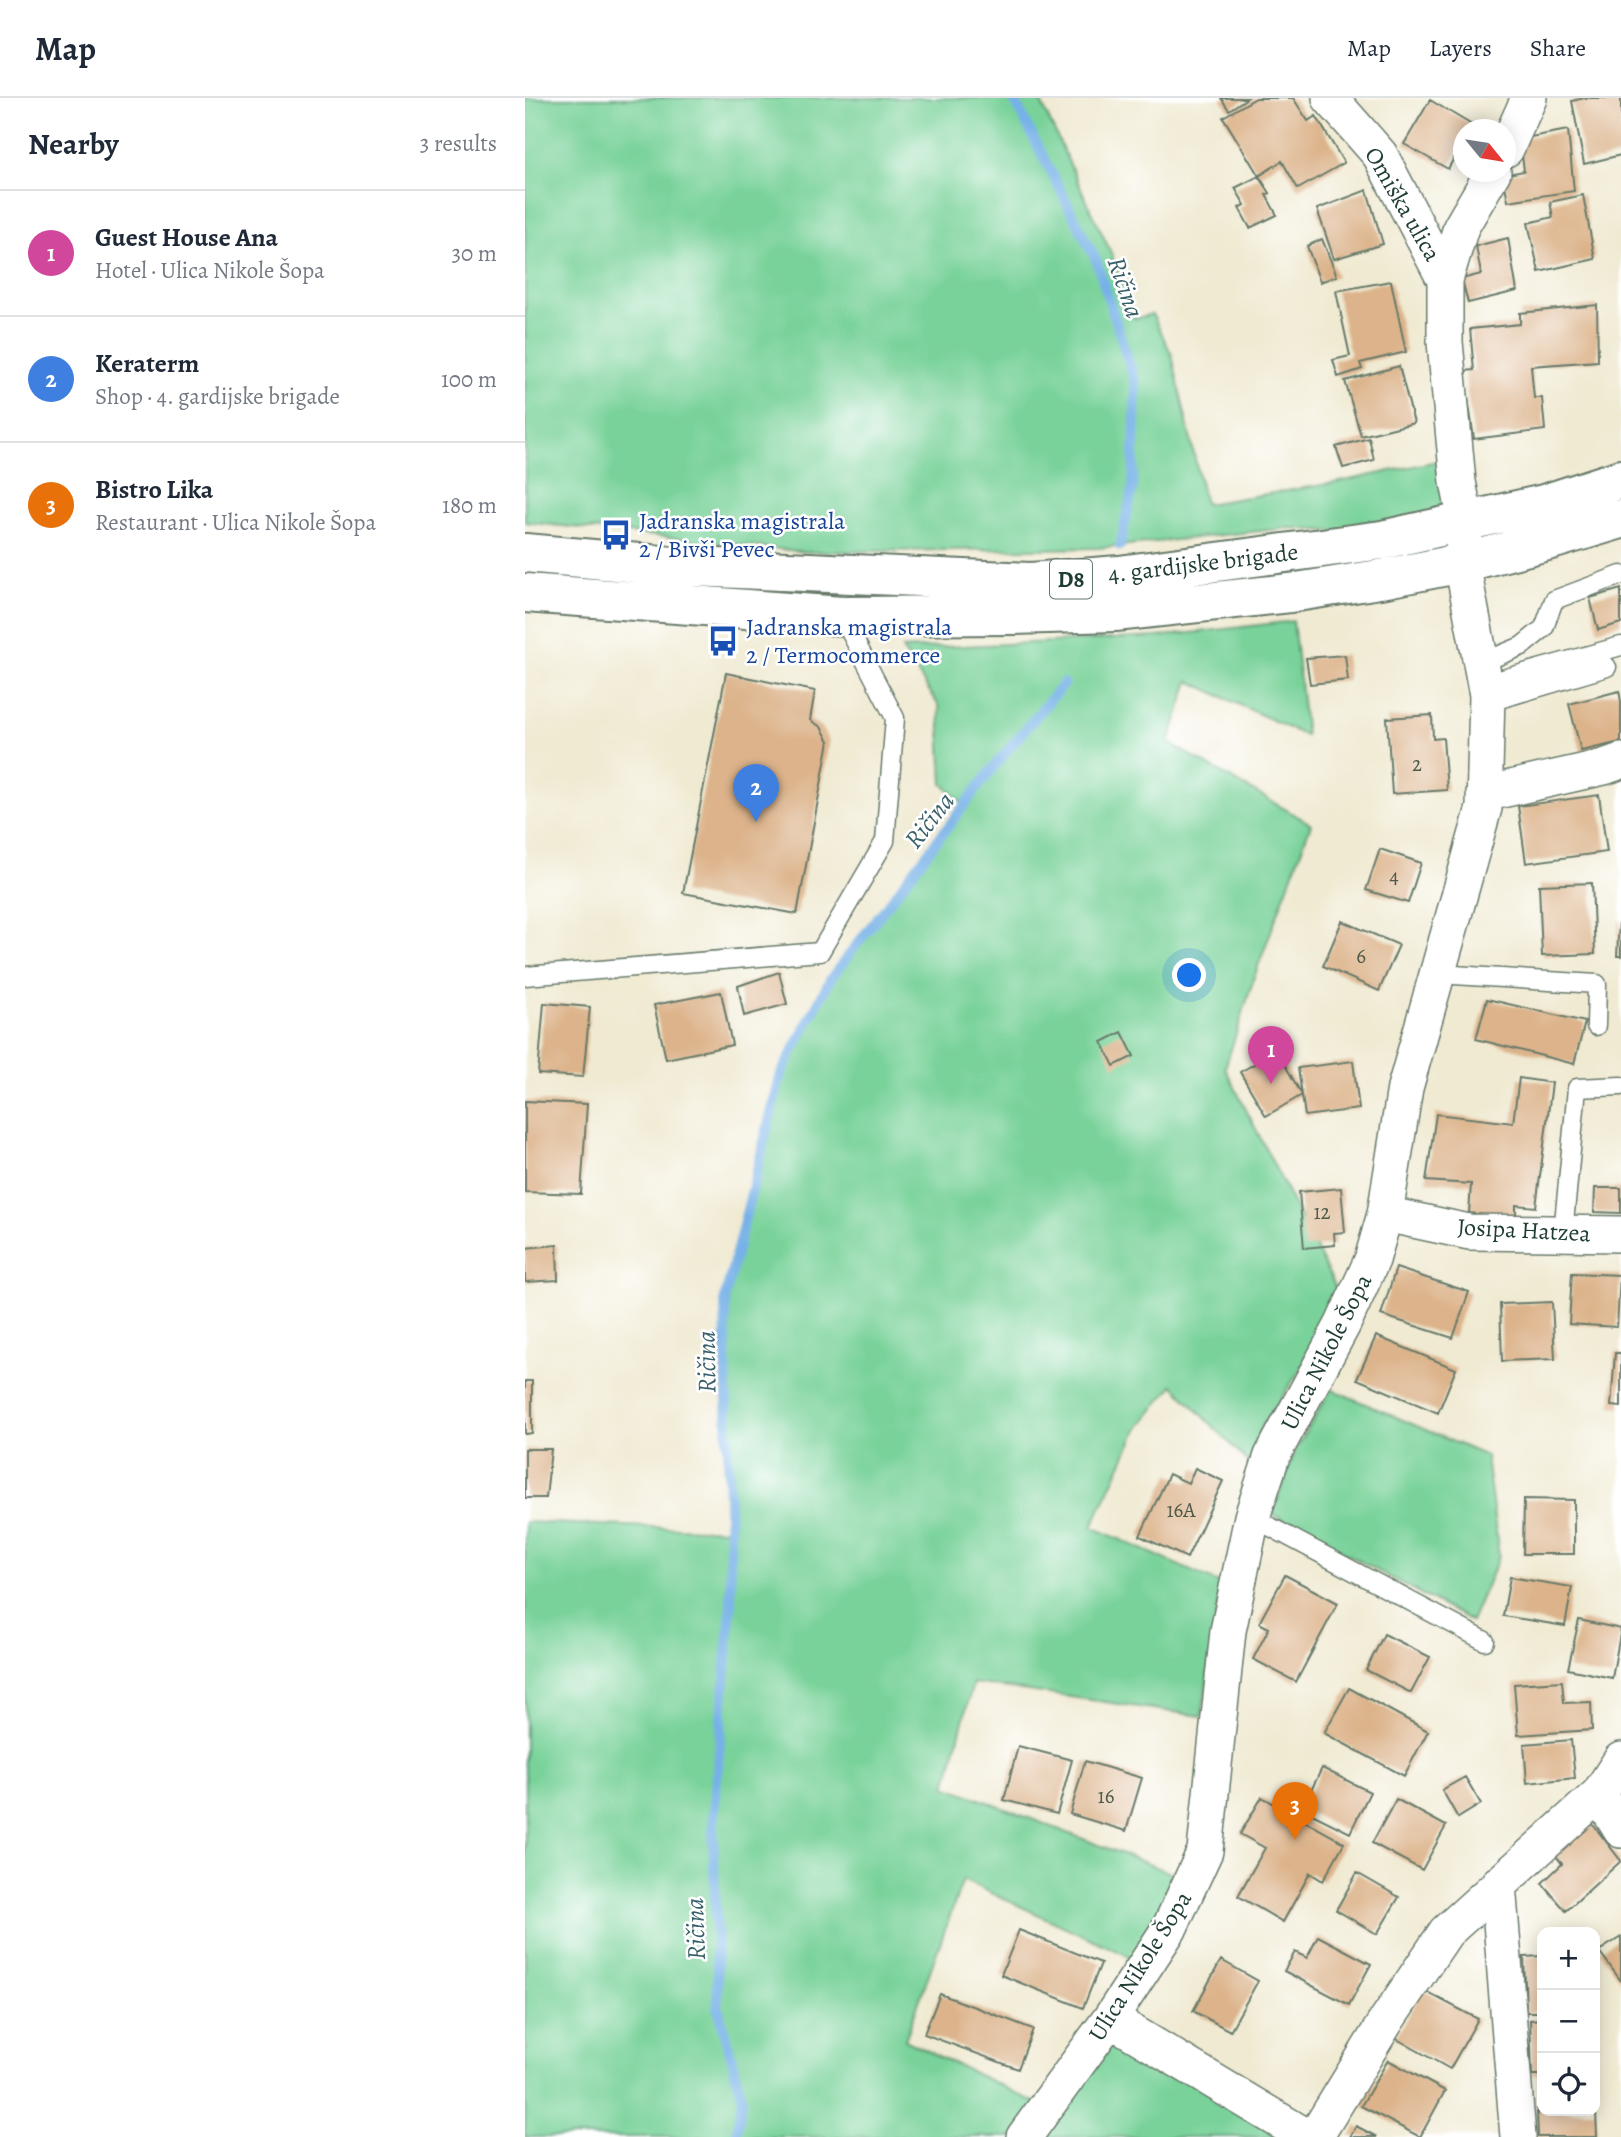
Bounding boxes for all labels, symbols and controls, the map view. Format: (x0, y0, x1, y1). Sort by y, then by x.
text: Map (35, 26, 96, 71)
text: Map (1347, 32, 1391, 64)
text: Layers (1429, 32, 1492, 64)
text: Share (1530, 32, 1586, 64)
north arrow (1453, 119, 1516, 182)
text: Nearby (28, 124, 119, 164)
text: 3 results (420, 128, 497, 159)
street label: Omiška ulica (1357, 141, 1449, 268)
text: Guest House Ana (95, 220, 278, 255)
text: 1 (47, 238, 55, 269)
text: 30 m (451, 238, 497, 269)
water label: Ričina (1099, 252, 1152, 322)
text: Hotel · Ulica Nikole Šopa (95, 255, 325, 286)
text: Keraterm (95, 346, 199, 381)
text: 2 (45, 364, 57, 395)
text: 100 m (441, 364, 497, 395)
text: Shop · 4. gardijske brigade (95, 381, 340, 412)
text: Bistro Lika (95, 472, 213, 507)
text: 3 (46, 490, 56, 521)
text: 180 m (442, 490, 497, 521)
place label: Jadranska magistrala 2 / Bivši Pevec (639, 505, 846, 565)
text: Restaurant · Ulica Nikole Šopa (95, 507, 376, 538)
bus stop icon: Jadranska magistrala 2 / Bivši Pevec (599, 518, 633, 552)
street label: 4. gardijske brigade (1106, 535, 1300, 591)
road number: D8 (1050, 559, 1092, 598)
place label: Jadranska magistrala 2 / Termocommerce (746, 611, 953, 671)
bus stop icon: Jadranska magistrala 2 / Termocommerce (706, 624, 740, 658)
house number: 2 (1412, 750, 1422, 778)
pin: 2 (733, 764, 779, 822)
water label: Ričina (896, 785, 962, 856)
house number: 4 (1389, 862, 1399, 890)
house number: 6 (1356, 942, 1366, 970)
your location (1172, 958, 1206, 992)
pin: 1 (1248, 1026, 1294, 1084)
house number: 12 (1313, 1198, 1331, 1226)
street label: Josipa Hatzea (1456, 1211, 1592, 1250)
street label: Ulica Nikole Šopa (1273, 1268, 1380, 1436)
water label: Ričina (688, 1330, 725, 1394)
house number: 16A (1166, 1496, 1196, 1524)
house number: 16 (1098, 1782, 1115, 1810)
pin: 3 (1272, 1782, 1318, 1840)
street label: Ulica Nikole Šopa (1081, 1884, 1199, 2047)
water label: Ričina (677, 1897, 714, 1961)
map controls (1537, 1927, 1600, 2116)
button: + (1537, 1927, 1600, 1990)
button: − (1537, 1990, 1600, 2053)
button: locate (1537, 2053, 1600, 2116)

